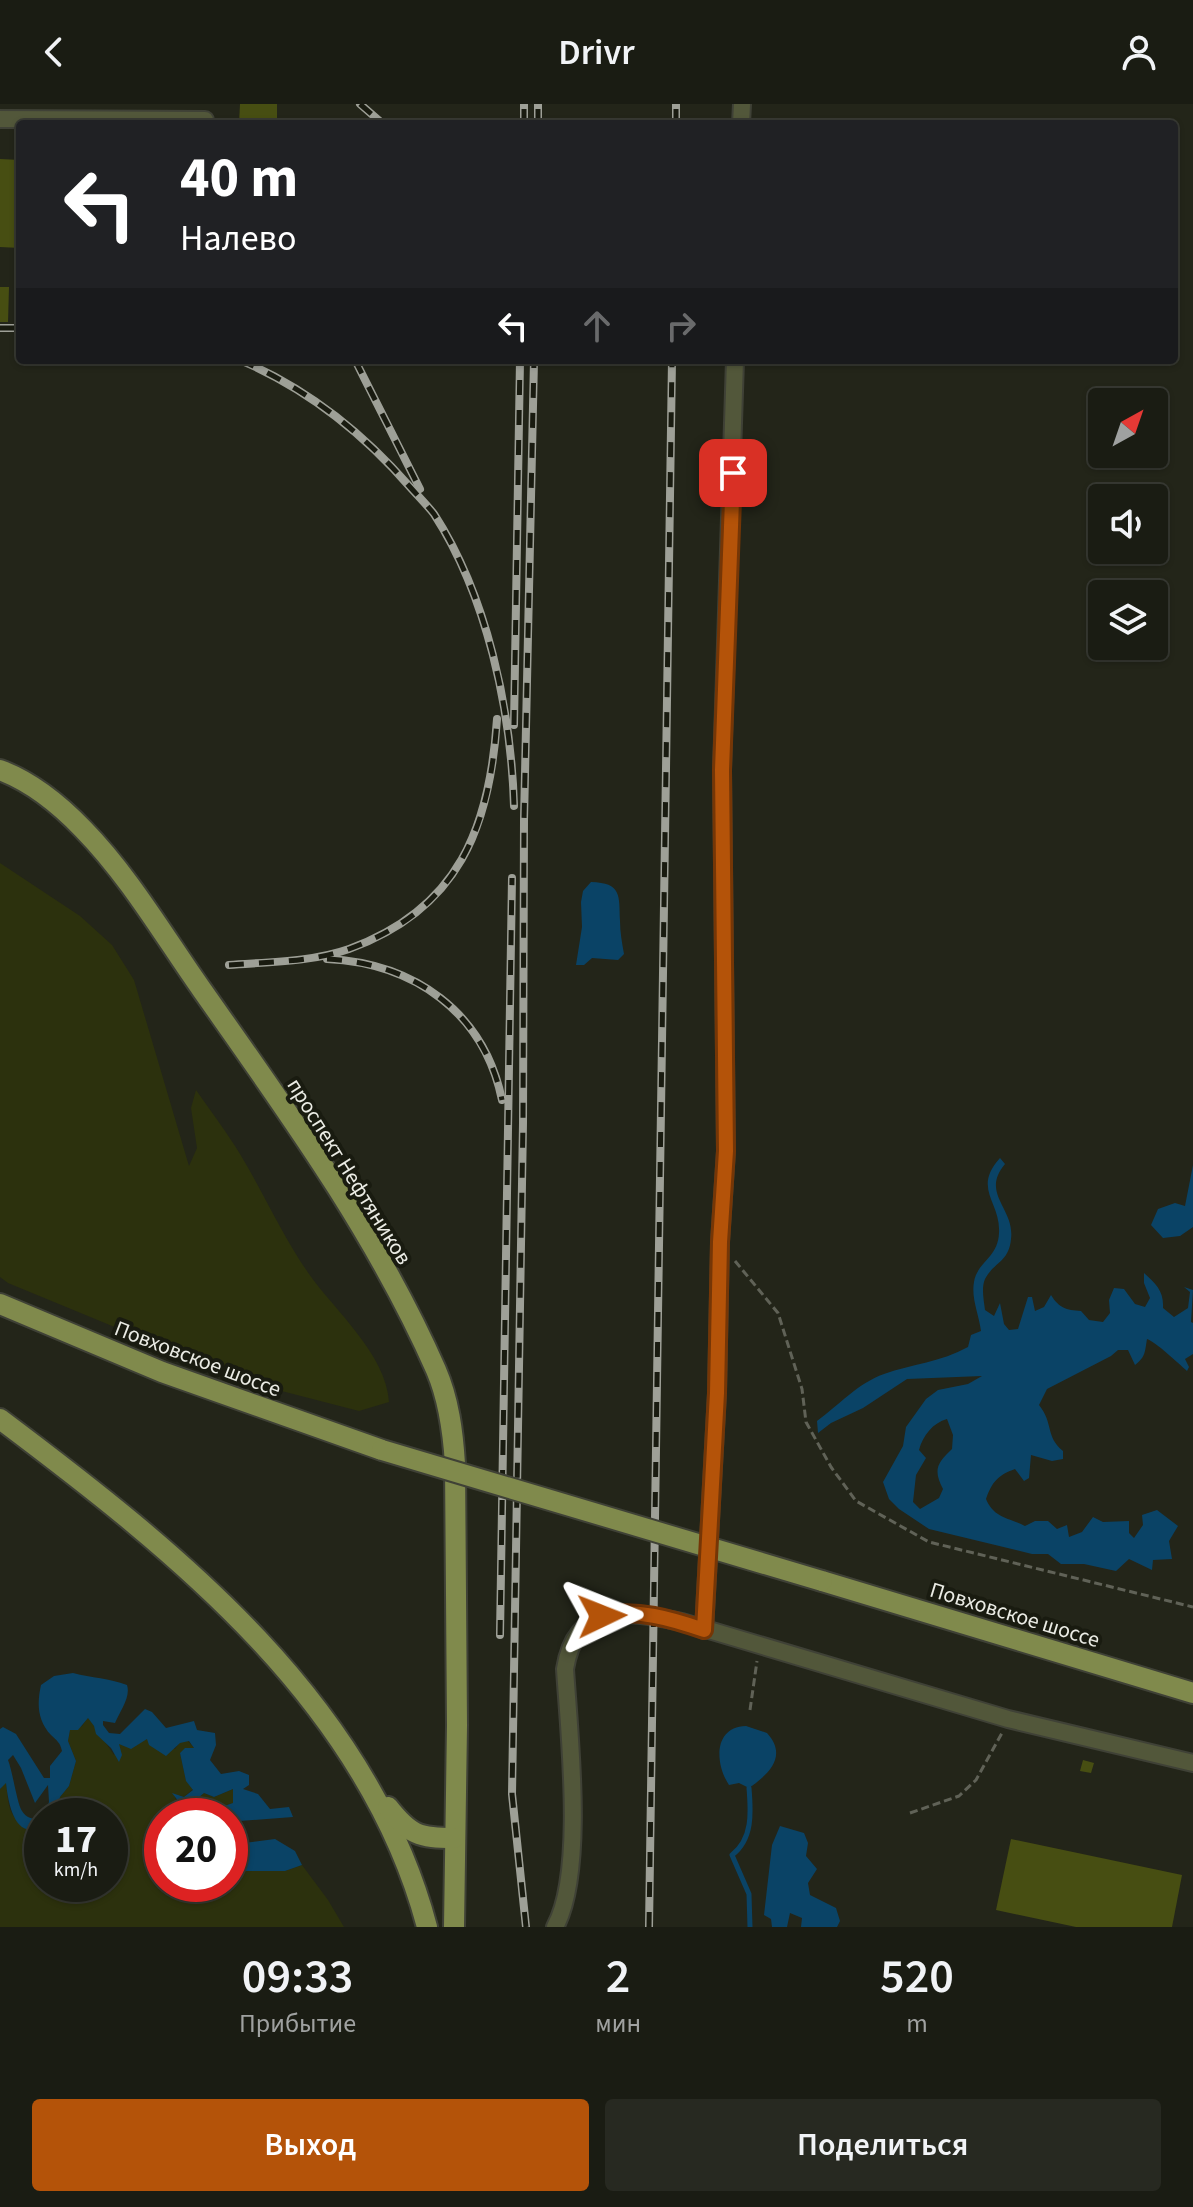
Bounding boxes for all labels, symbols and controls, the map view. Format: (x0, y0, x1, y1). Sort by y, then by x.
text: Drivr (558, 27, 635, 78)
icon: back (32, 30, 76, 74)
icon: person (1117, 30, 1161, 74)
text: 40 m (180, 139, 298, 218)
icon: left (48, 152, 152, 256)
text: Налево (180, 213, 296, 264)
icon: left (491, 304, 535, 348)
icon: ahead (575, 304, 619, 348)
icon: right (659, 304, 703, 348)
north arrow (1088, 388, 1168, 468)
map controls (1088, 388, 1168, 660)
pin (699, 439, 767, 507)
icon: arrive (711, 451, 755, 495)
button: sound (1088, 484, 1168, 564)
button: layers (1088, 580, 1168, 660)
street label: проспект Нефтяников (279, 1072, 420, 1271)
street label: Повховское шоссе (110, 1312, 286, 1405)
position arrow (560, 1574, 644, 1658)
street label: Повховское шоссе (926, 1574, 1104, 1656)
speed limit sign: 20 (144, 1798, 248, 1902)
text: 17 (55, 1811, 97, 1868)
text: km/h (54, 1856, 98, 1884)
text: 09:33 (242, 1943, 353, 2011)
text: 2 (606, 1943, 630, 2011)
text: 520 (880, 1943, 954, 2011)
text: Прибытие (239, 2005, 356, 2042)
text: мин (595, 2005, 641, 2042)
text: m (906, 2005, 928, 2042)
button: Выход (32, 2099, 589, 2191)
button: Поделиться (605, 2099, 1161, 2191)

